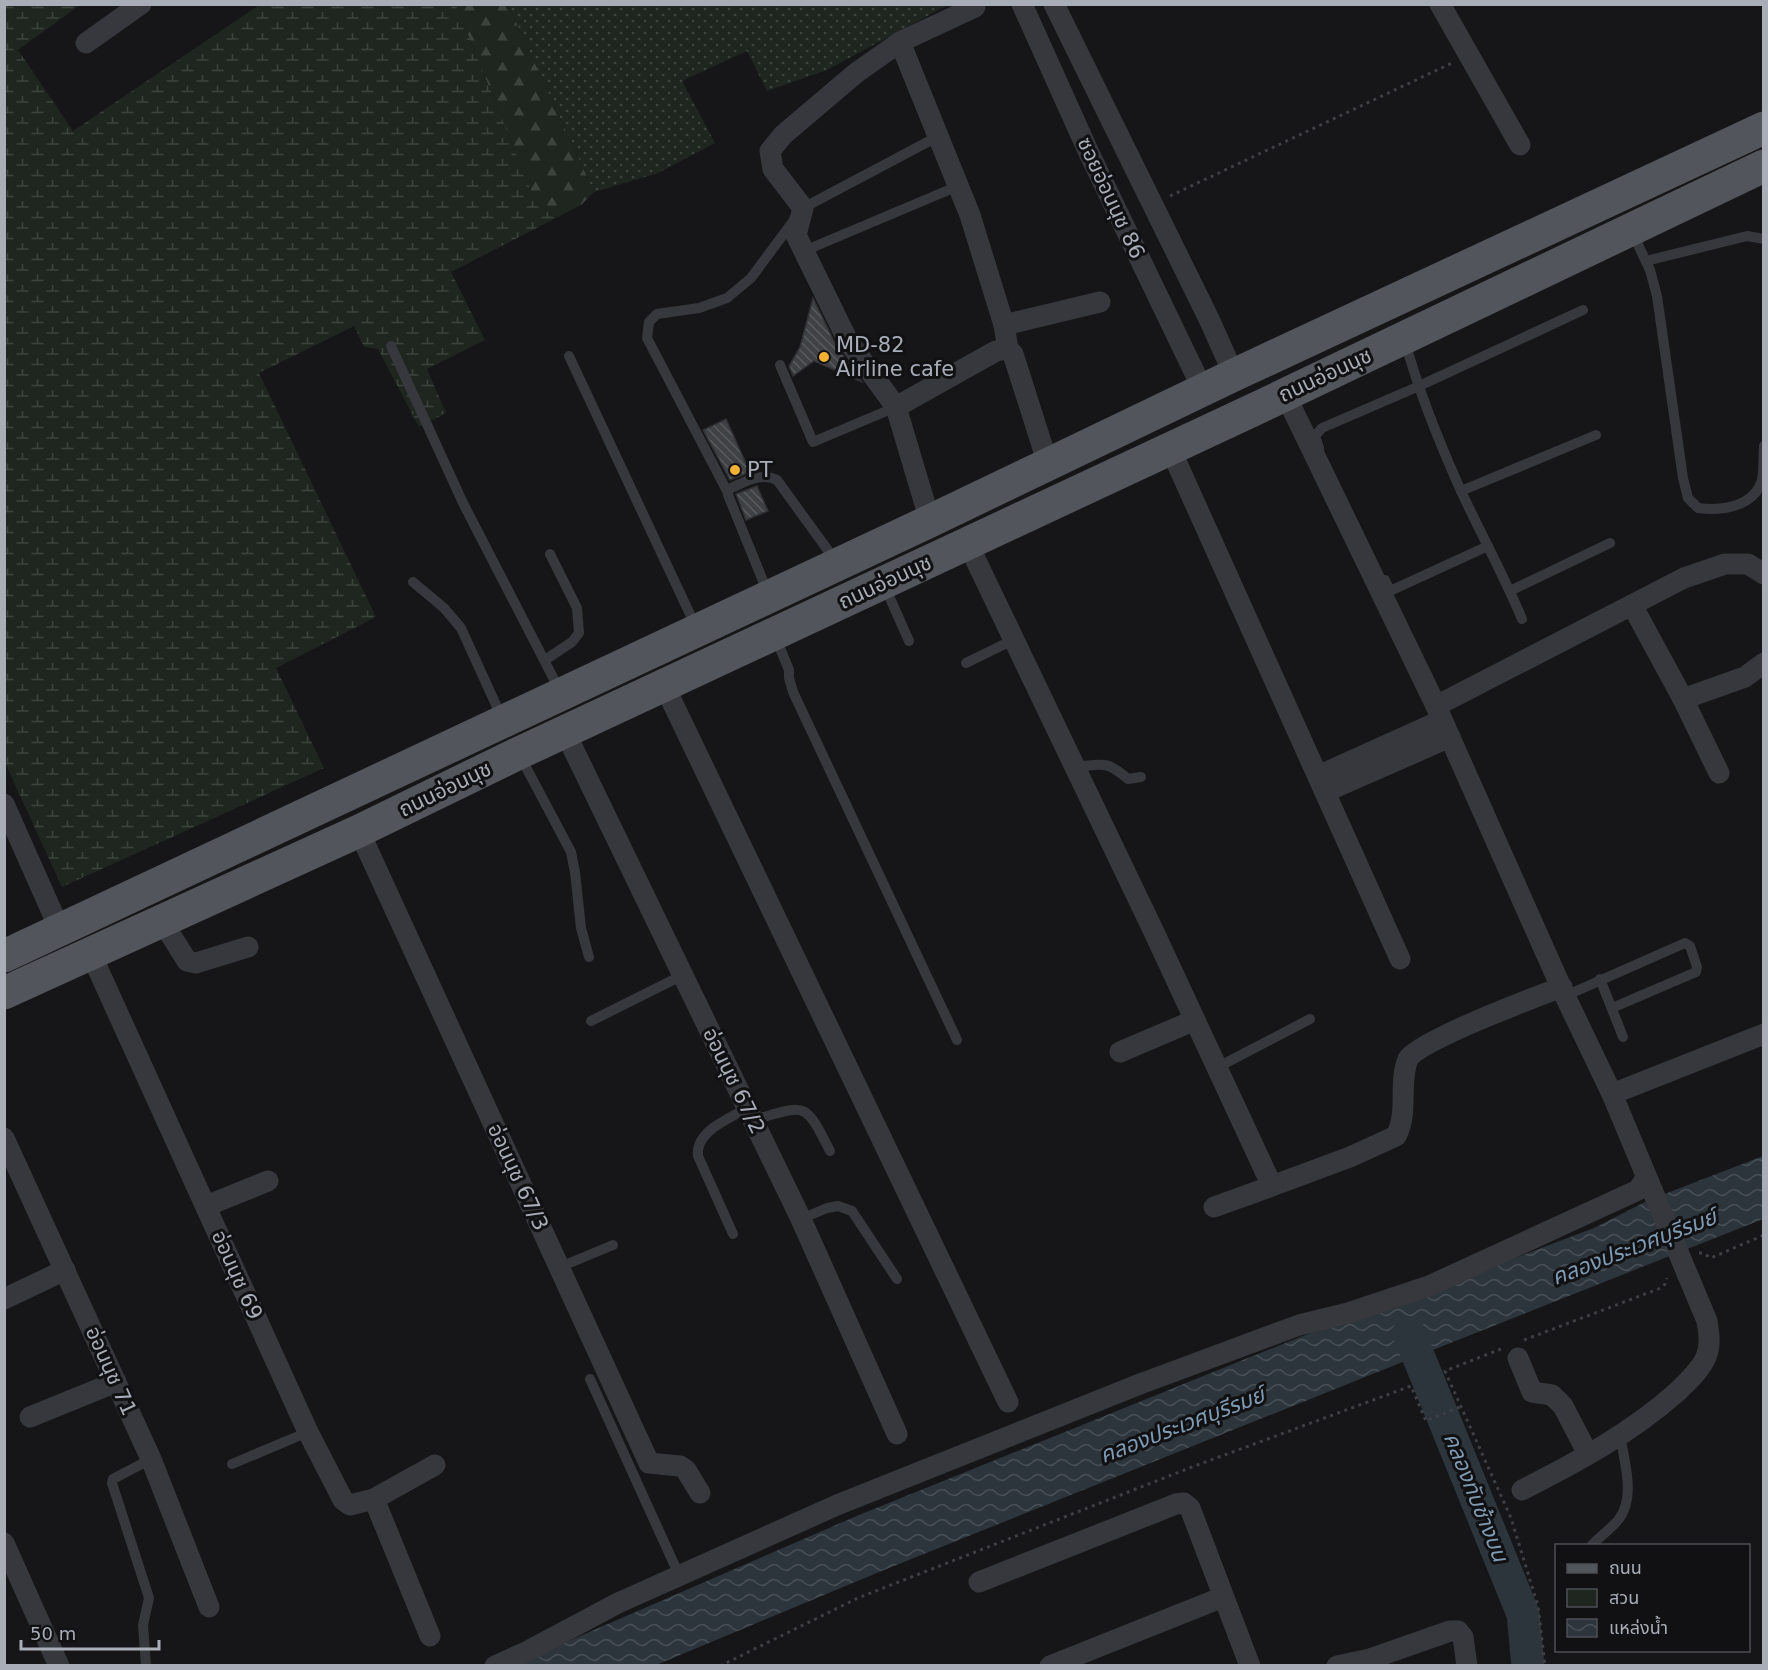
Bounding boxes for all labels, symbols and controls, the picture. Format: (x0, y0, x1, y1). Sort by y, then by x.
street label: ซอยอ่อนนุช 86 (1072, 134, 1150, 263)
place label: MD-82 Airline cafe (836, 333, 954, 381)
street label: ถนนอ่อนนุช (1275, 343, 1376, 408)
marker: MD-82 Airline cafe (817, 350, 831, 364)
place label: PT (747, 458, 773, 482)
marker: PT (728, 463, 742, 477)
street label: ถนนอ่อนนุช (835, 550, 936, 615)
street label: ถนนอ่อนนุช (395, 756, 496, 823)
street label: อ่อนนุช 67/2 (697, 1024, 770, 1138)
street label: อ่อนนุช 67/3 (482, 1120, 553, 1235)
water label: คลองประเวศบุรีรมย์ (1548, 1203, 1724, 1291)
street label: อ่อนนุช 69 (206, 1227, 267, 1324)
street label: อ่อนนุช 71 (80, 1323, 141, 1420)
water label: คลองประเวศบุรีรมย์ (1096, 1381, 1272, 1469)
water label: คลองทับช้างบน (1439, 1429, 1514, 1567)
legend (1555, 1544, 1750, 1652)
text: ถนน (1609, 1557, 1642, 1578)
text: สวน (1609, 1587, 1639, 1608)
scale bar (21, 1613, 159, 1651)
text: แหล่งน้ำ (1609, 1615, 1668, 1638)
text: 50 m (30, 1623, 76, 1644)

